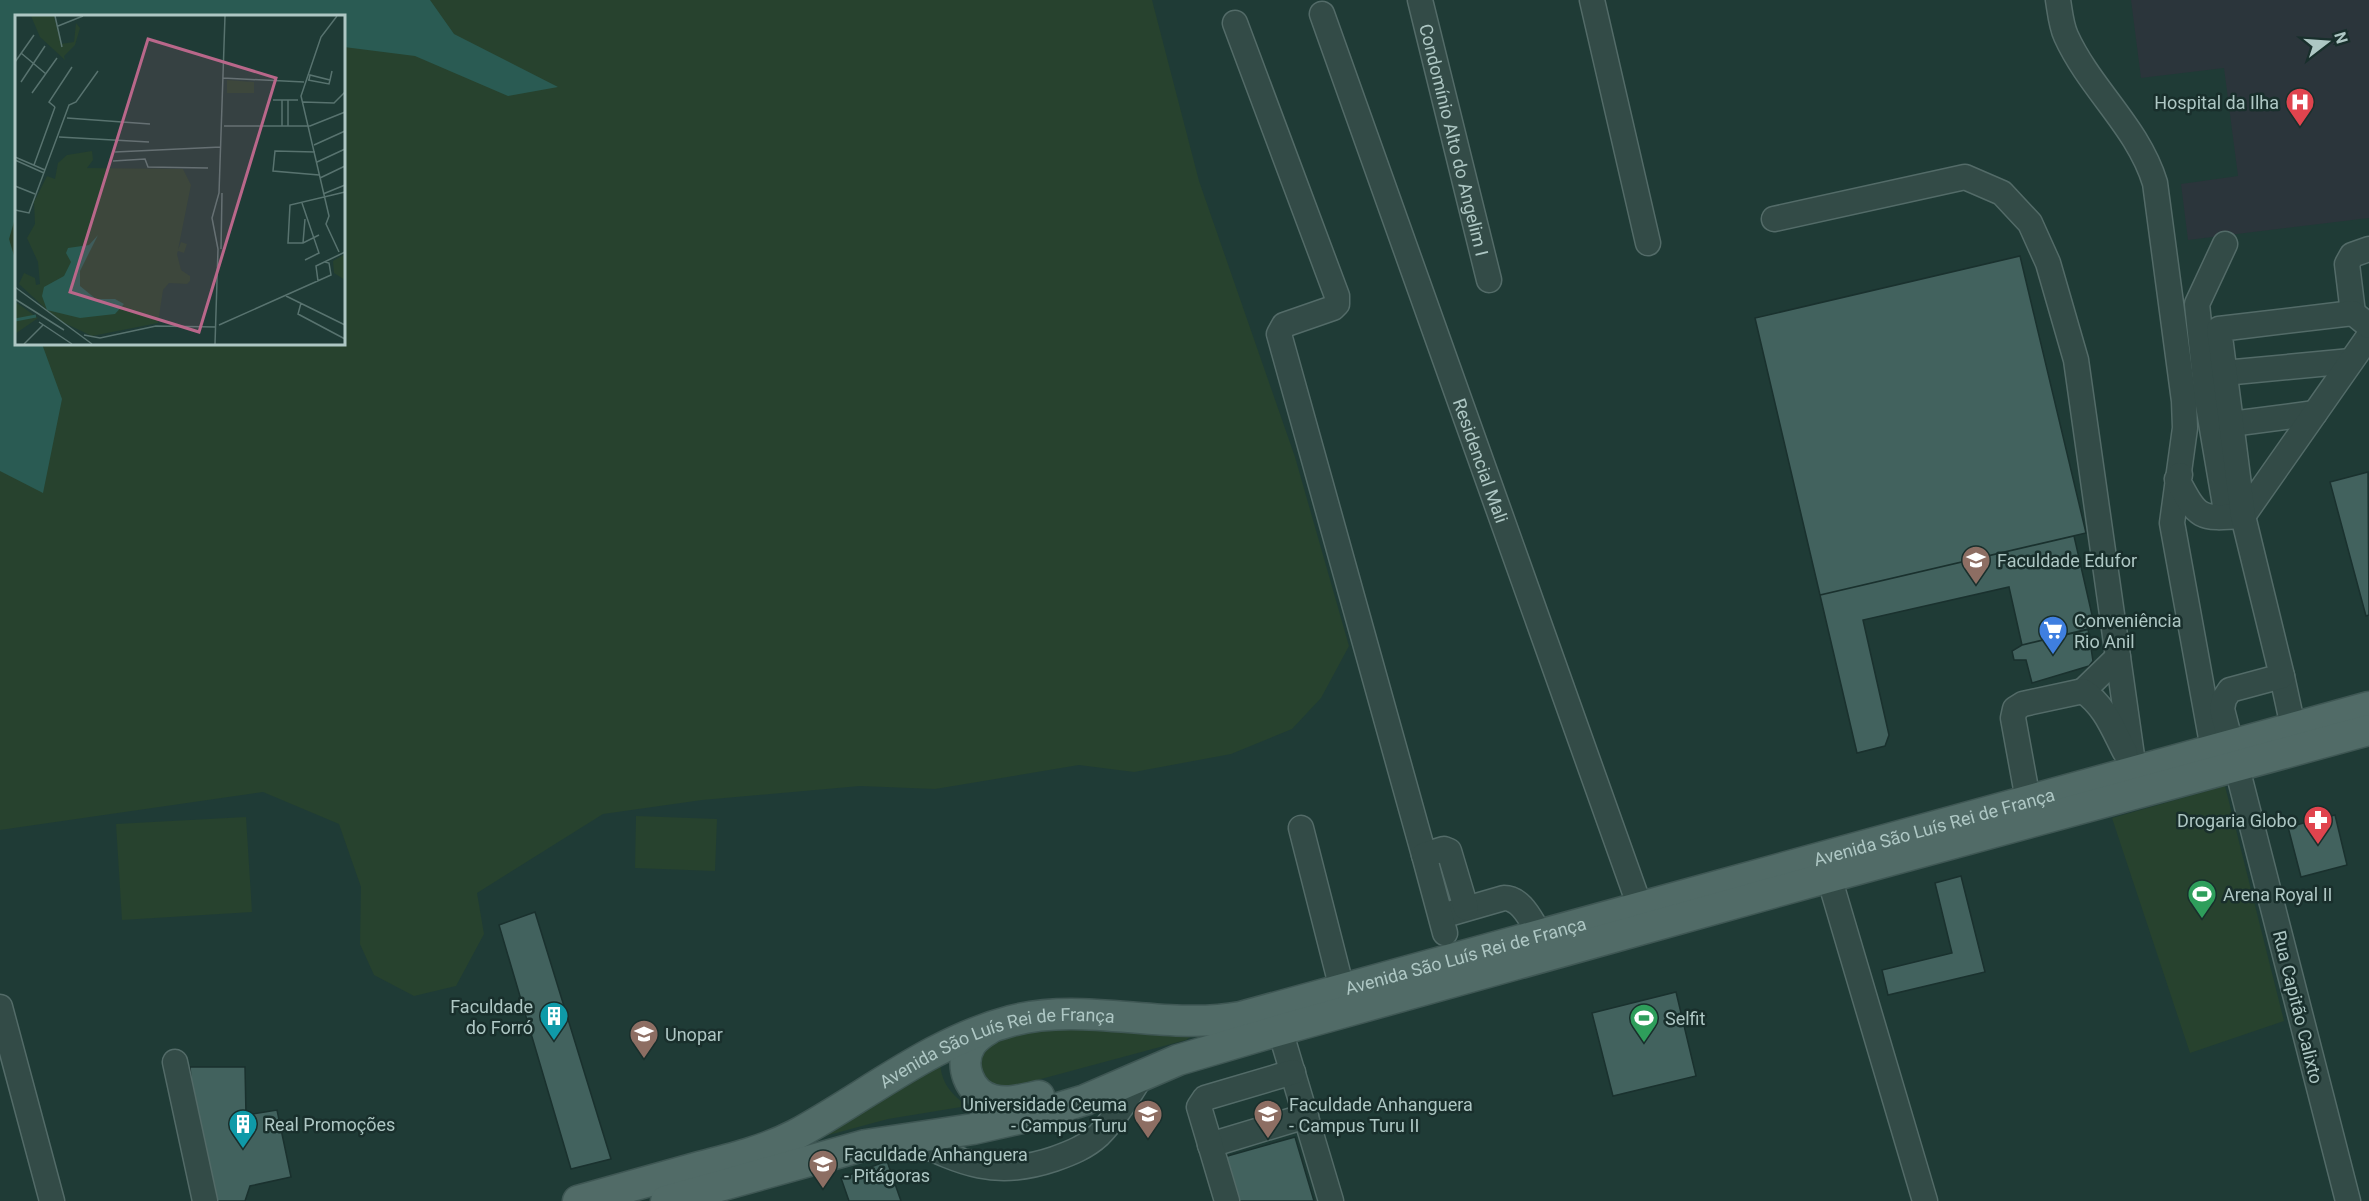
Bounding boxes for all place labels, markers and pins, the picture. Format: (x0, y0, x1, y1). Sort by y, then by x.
hospital icon: Hospital da Ilha (2284, 86, 2316, 128)
place label: Hospital da Ilha (2154, 92, 2279, 113)
school or university icon: Faculdade Edufor (1960, 544, 1992, 586)
place label: Faculdade Edufor (1997, 550, 2137, 571)
place label: Conveniência Rio Anil (2074, 610, 2181, 652)
supermarket icon: Conveniência Rio Anil (2037, 614, 2069, 656)
pharmacy icon: Drogaria Globo (2302, 804, 2334, 846)
place label: Drogaria Globo (2177, 810, 2297, 831)
sports icon: Arena Royal II (2186, 878, 2218, 920)
place label: Arena Royal II (2223, 884, 2332, 905)
place label: Faculdade do Forró (450, 996, 533, 1038)
building icon: Faculdade do Forró (538, 1000, 570, 1042)
sports icon: Selfit (1628, 1002, 1660, 1044)
place label: Selfit (1665, 1008, 1706, 1029)
school or university icon: Unopar (628, 1018, 660, 1060)
place label: Unopar (665, 1024, 723, 1045)
place label: Universidade Ceuma - Campus Turu (962, 1094, 1127, 1136)
place label: Faculdade Anhanguera - Campus Turu II (1289, 1094, 1473, 1136)
school or university icon: Universidade Ceuma - Campus Turu (1132, 1098, 1164, 1140)
school or university icon: Faculdade Anhanguera - Campus Turu II (1252, 1098, 1284, 1140)
building icon: Real Promoções (227, 1108, 259, 1150)
place label: Real Promoções (264, 1114, 395, 1135)
place label: Faculdade Anhanguera - Pitágoras (844, 1144, 1028, 1186)
school or university icon: Faculdade Anhanguera - Pitágoras (807, 1148, 839, 1190)

